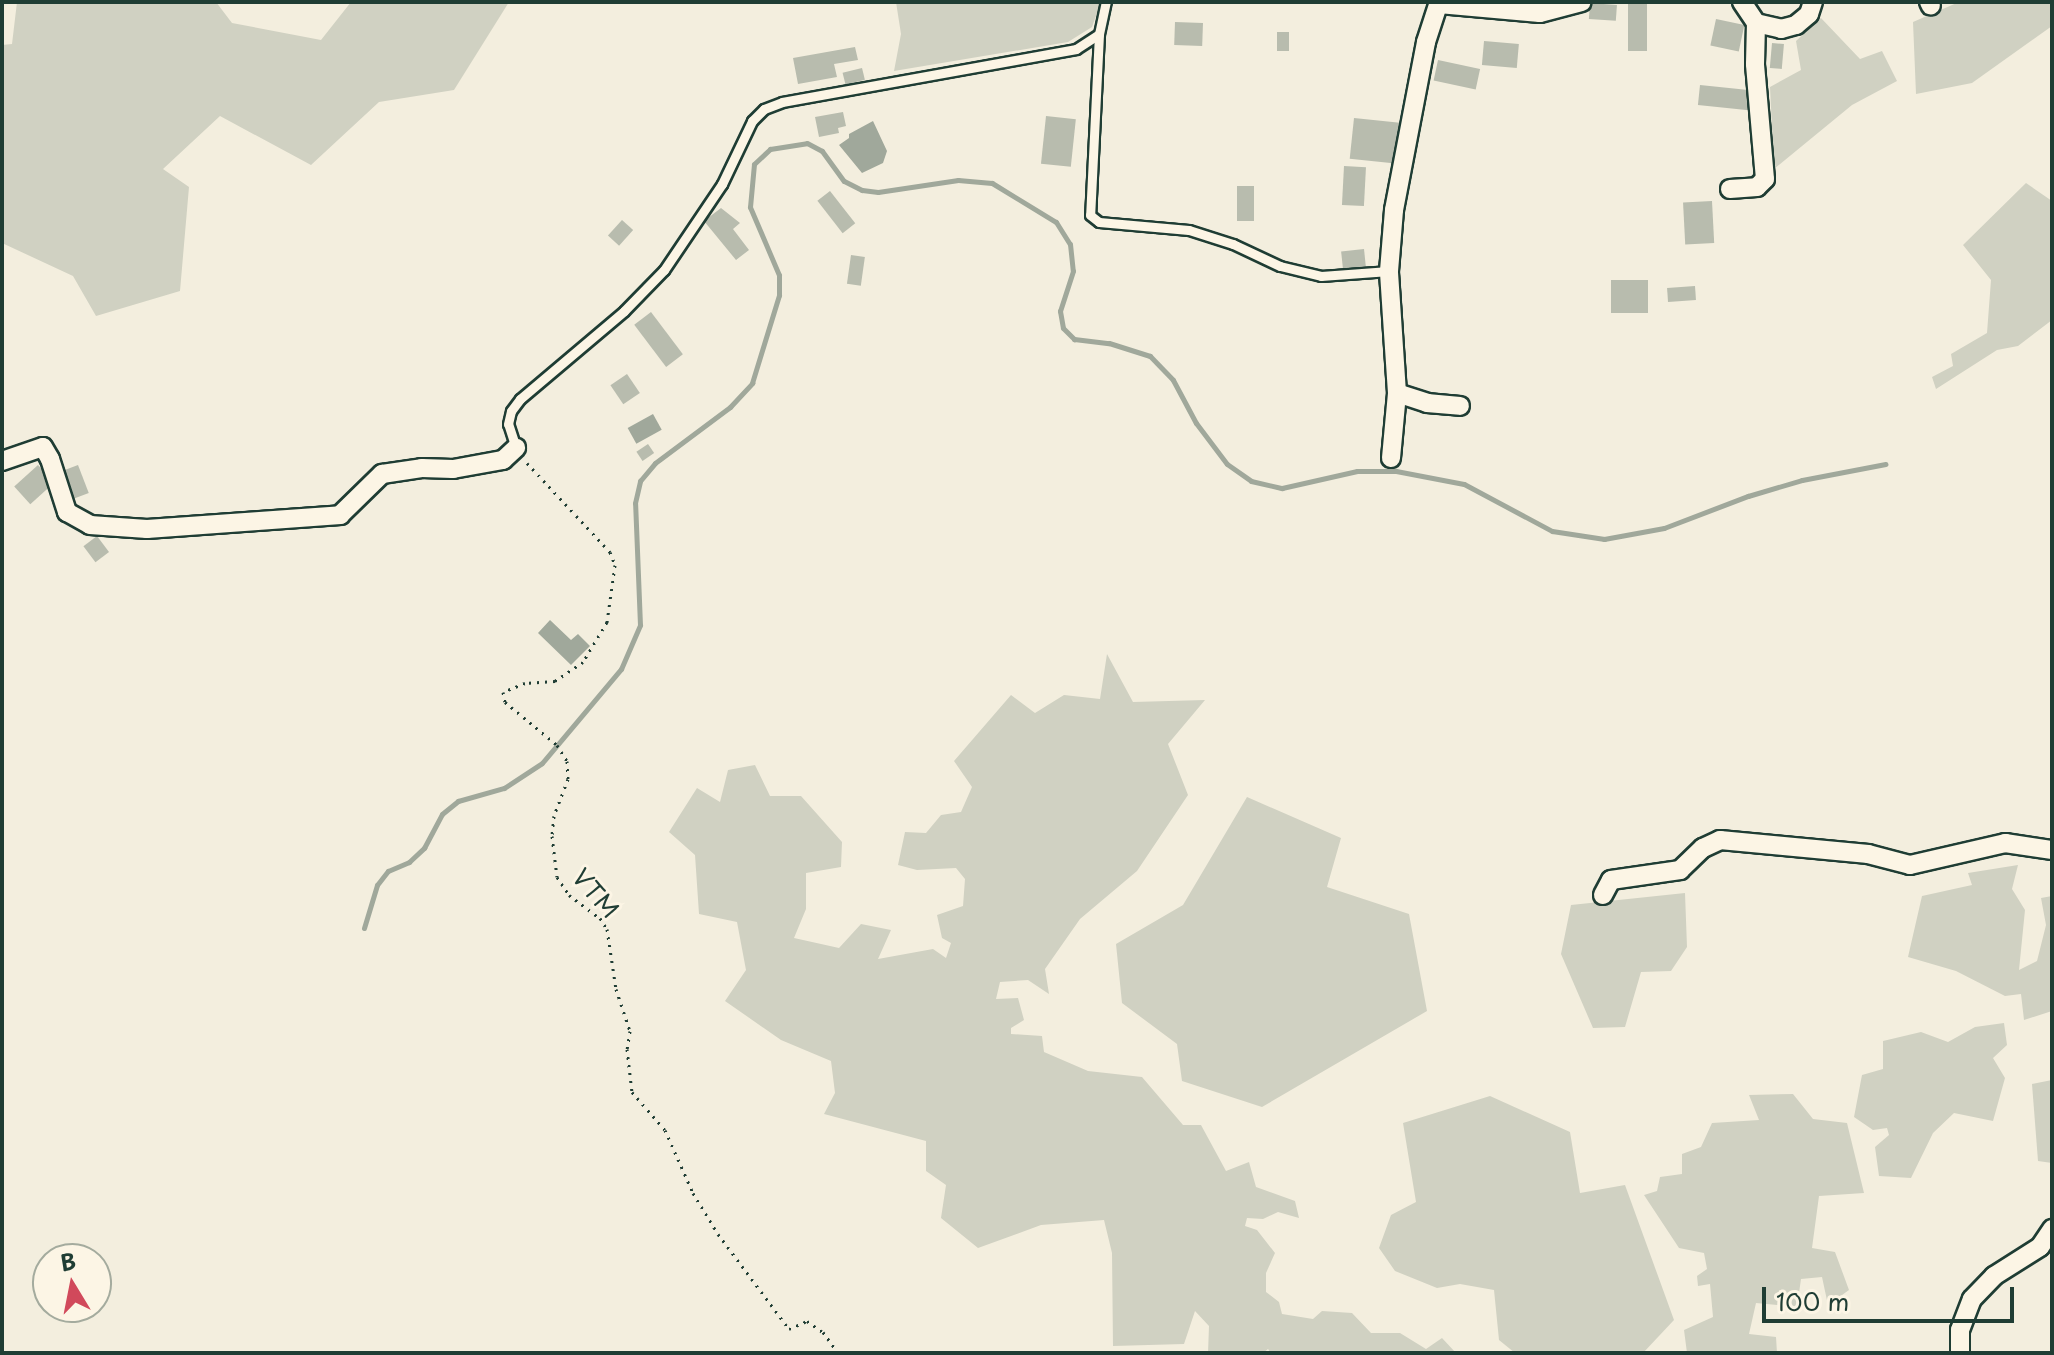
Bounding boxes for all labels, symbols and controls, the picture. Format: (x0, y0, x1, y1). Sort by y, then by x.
street label: VTM (567, 863, 625, 923)
north arrow (32, 1243, 112, 1323)
text: B (58, 1243, 78, 1278)
scale bar (1766, 1271, 2018, 1321)
text: 100 m (1776, 1283, 1849, 1319)

